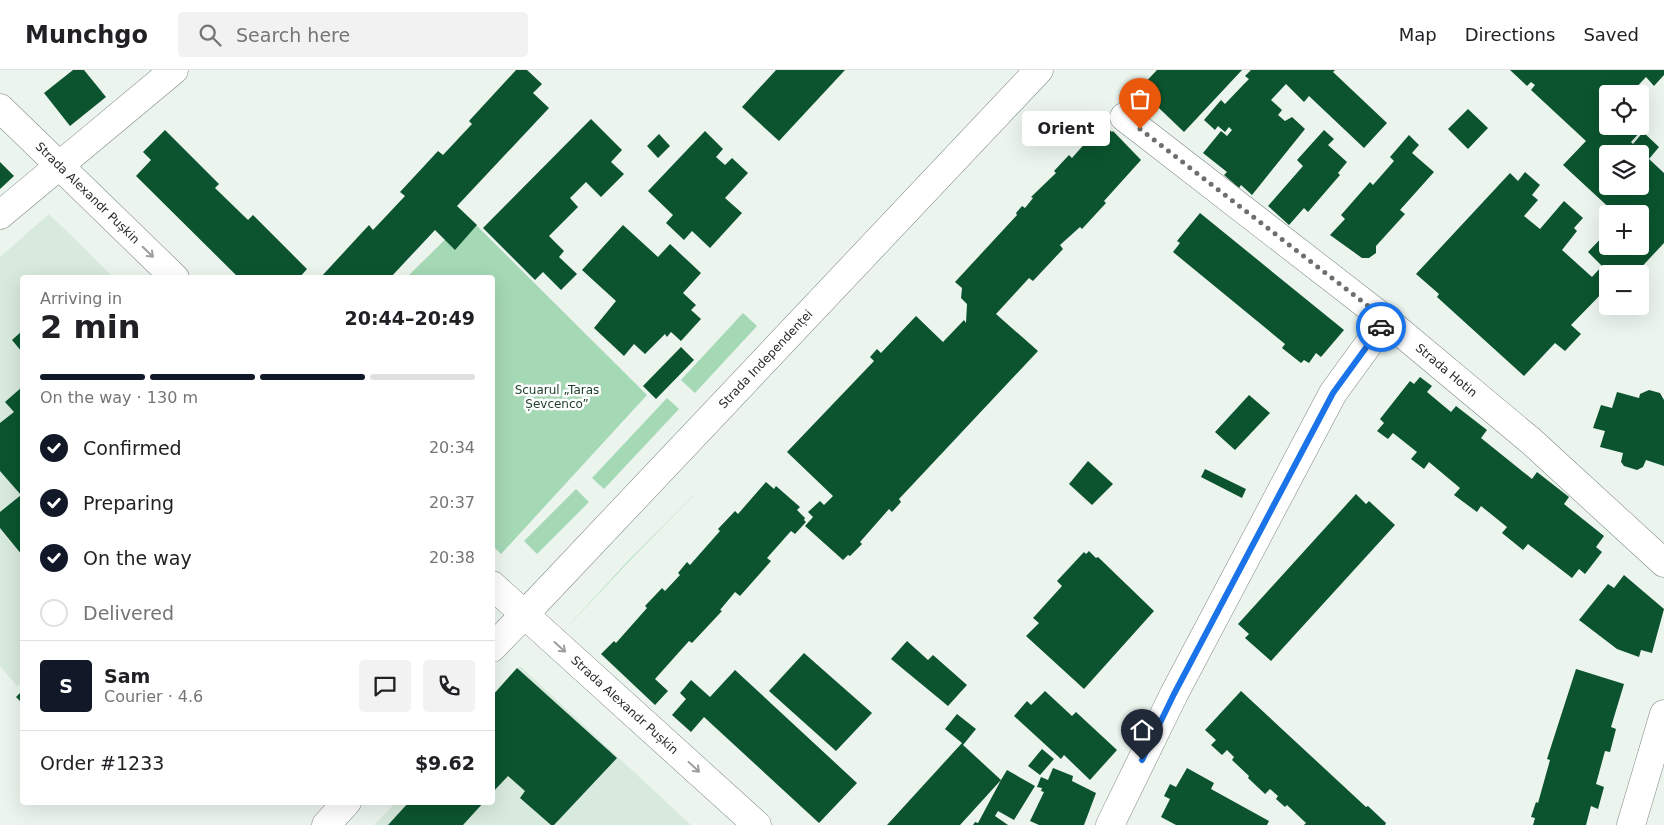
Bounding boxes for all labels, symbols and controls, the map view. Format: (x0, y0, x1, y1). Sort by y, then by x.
search box (178, 12, 528, 57)
text: Munchgo (25, 21, 148, 49)
icon: search (196, 21, 224, 49)
text: Search here (236, 24, 350, 46)
text: Map (1399, 24, 1437, 45)
text: Directions (1465, 24, 1555, 45)
text: Saved (1583, 24, 1639, 45)
pin (1119, 78, 1161, 129)
icon: bag (1126, 85, 1154, 113)
map controls (1599, 85, 1649, 315)
button: locate (1599, 85, 1649, 135)
callout: Orient (1022, 112, 1110, 146)
text: Orient (1038, 119, 1094, 138)
street label: Strada Alexandr Pușkin (33, 139, 142, 247)
button: layers (1599, 145, 1649, 195)
button: + (1599, 205, 1649, 255)
one-way arrow (142, 245, 154, 257)
button: − (1599, 265, 1649, 315)
text: Arriving in (40, 289, 122, 308)
courier (1356, 302, 1406, 352)
text: 20:44–20:49 (345, 307, 475, 329)
street label: Strada Independenței (716, 307, 816, 411)
text: 2 min (40, 308, 141, 346)
icon: car (1367, 313, 1395, 341)
street label: Strada Hotin (1413, 341, 1480, 400)
park label: Scuarul „Taras Șevcenco” (515, 383, 599, 411)
text: On the way · 130 m (40, 388, 198, 407)
icon: check (40, 434, 68, 462)
text: Confirmed (83, 437, 182, 459)
text: 20:34 (429, 438, 475, 457)
icon: check (40, 489, 68, 517)
text: Preparing (83, 492, 174, 514)
text: 20:37 (429, 493, 475, 512)
icon: check (40, 544, 68, 572)
text: On the way (83, 547, 192, 569)
text: 20:38 (429, 548, 475, 567)
text: Delivered (83, 602, 174, 624)
one-way arrow (554, 641, 567, 653)
street label: Strada Alexandr Pușkin (568, 653, 681, 757)
button: chat (359, 660, 411, 712)
button: phone (423, 660, 475, 712)
text: Sam (104, 665, 150, 687)
text: S (59, 675, 73, 697)
text: Courier · 4.6 (104, 687, 203, 706)
pin (1121, 709, 1163, 760)
icon: home (1128, 716, 1156, 744)
text: Order #1233 (40, 752, 164, 774)
text: $9.62 (415, 752, 475, 774)
one-way arrow (688, 761, 701, 773)

